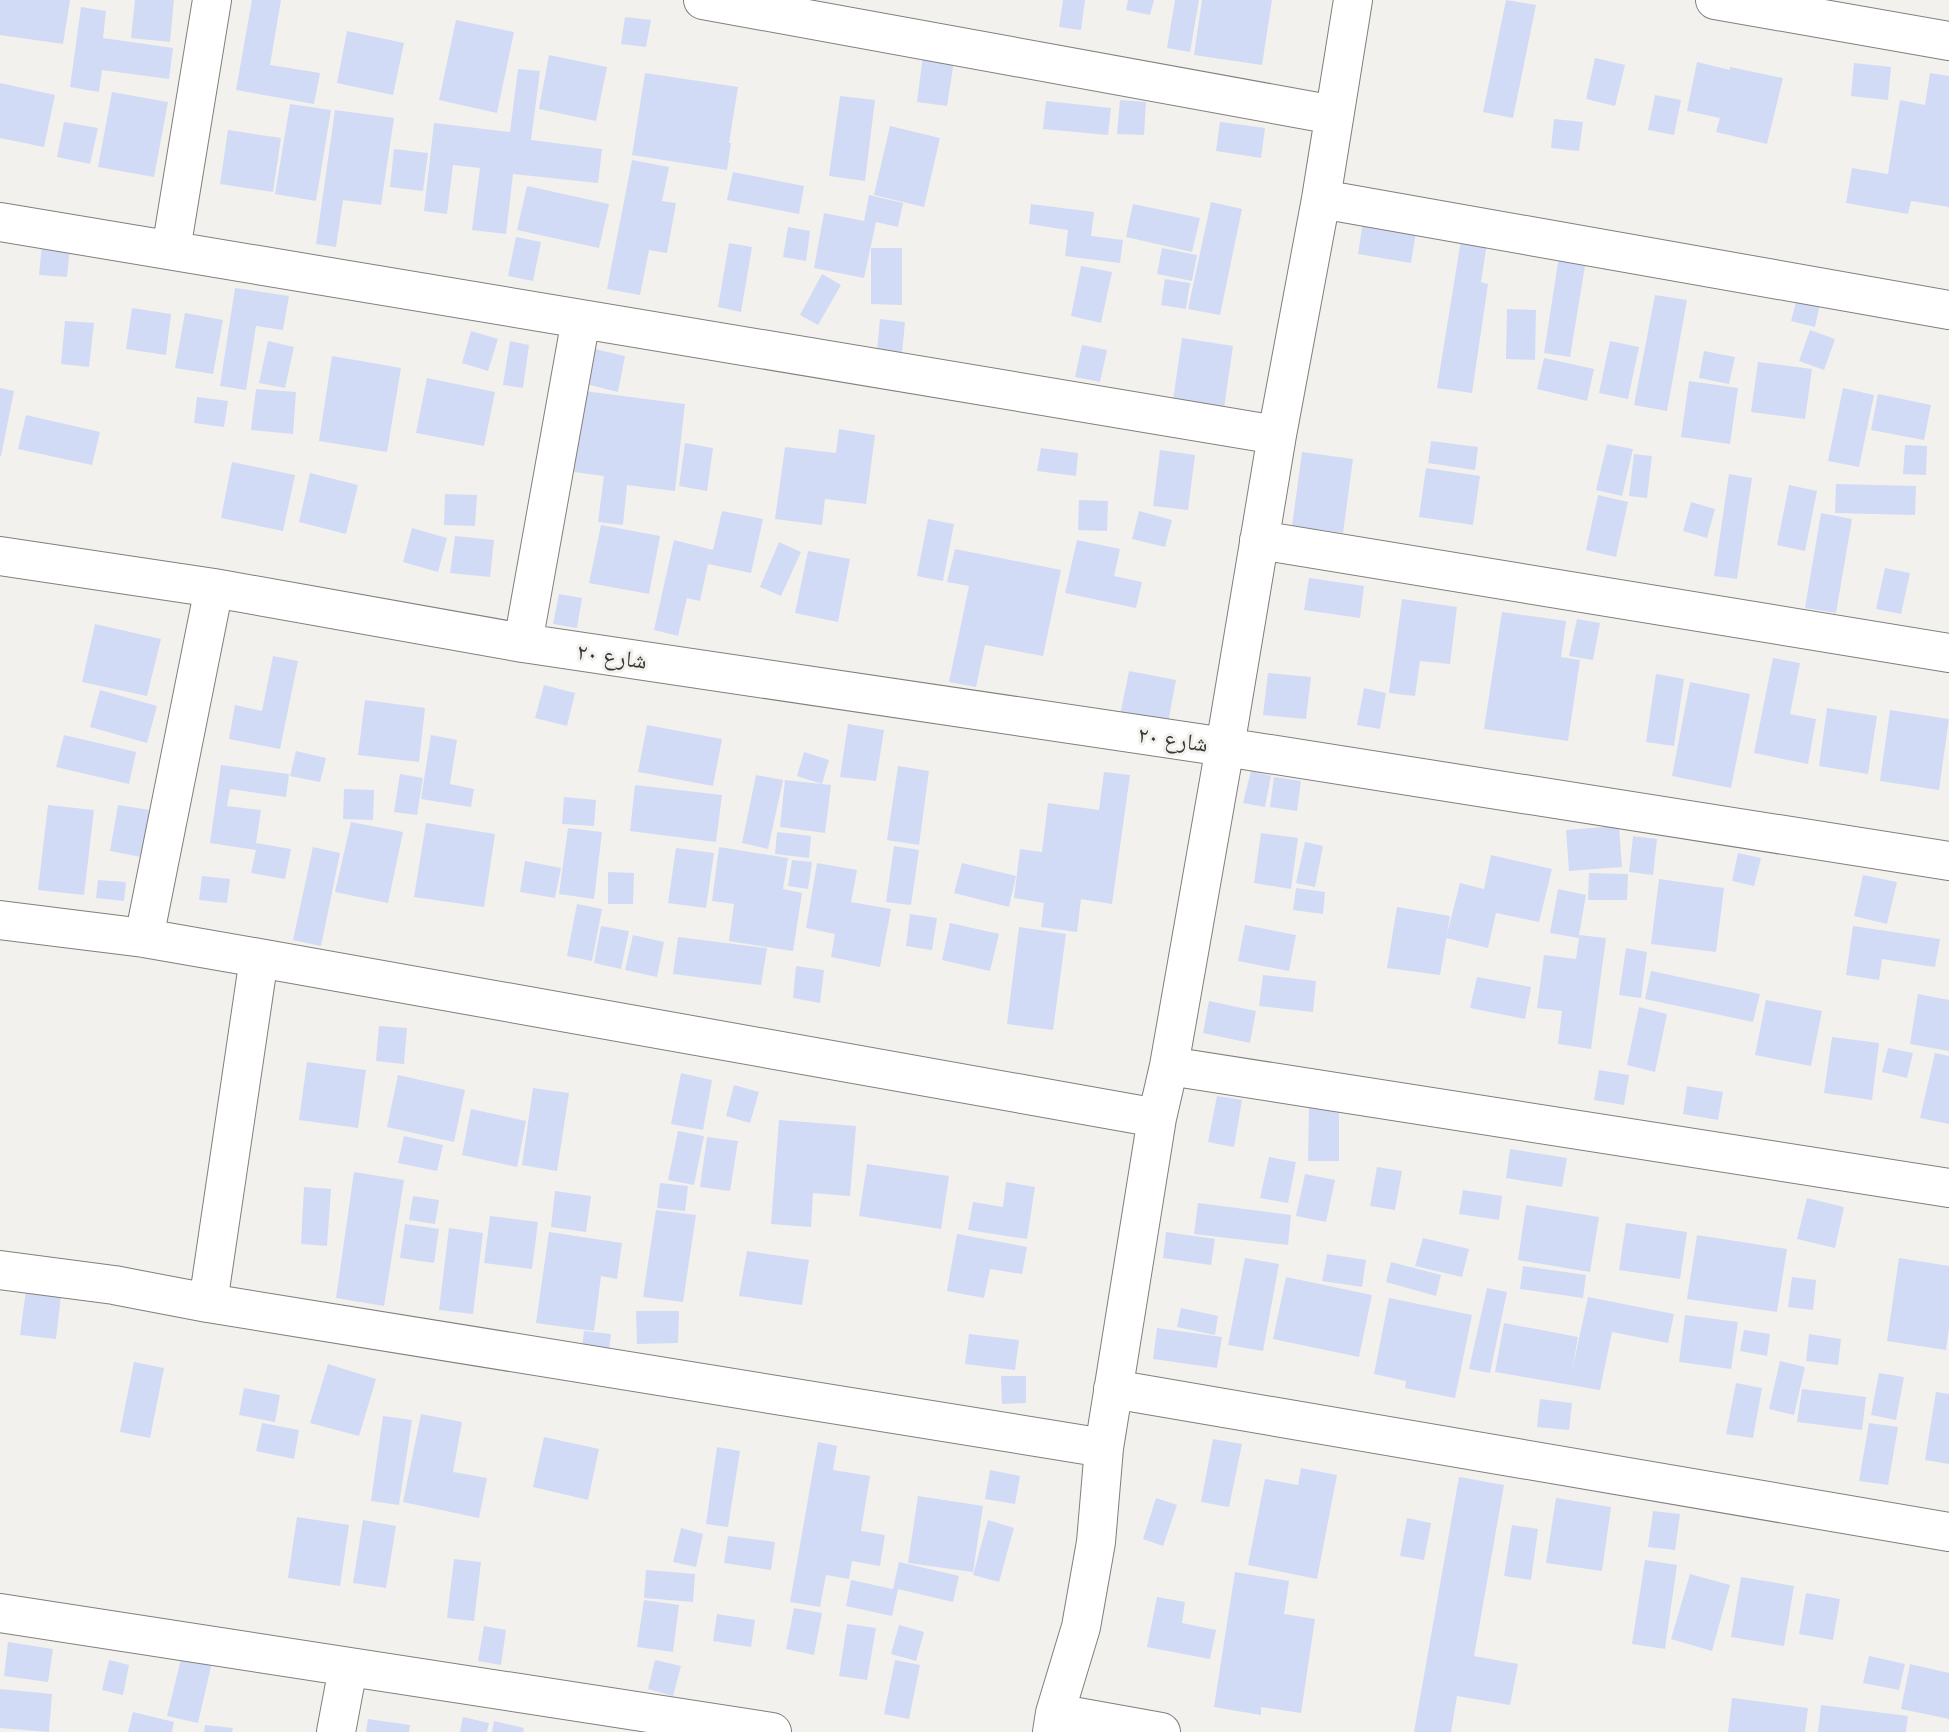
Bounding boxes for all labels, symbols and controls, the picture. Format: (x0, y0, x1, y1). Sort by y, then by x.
street label: شارع ٢٠ (575, 636, 649, 676)
street label: شارع ٢٠ (1136, 719, 1210, 759)

